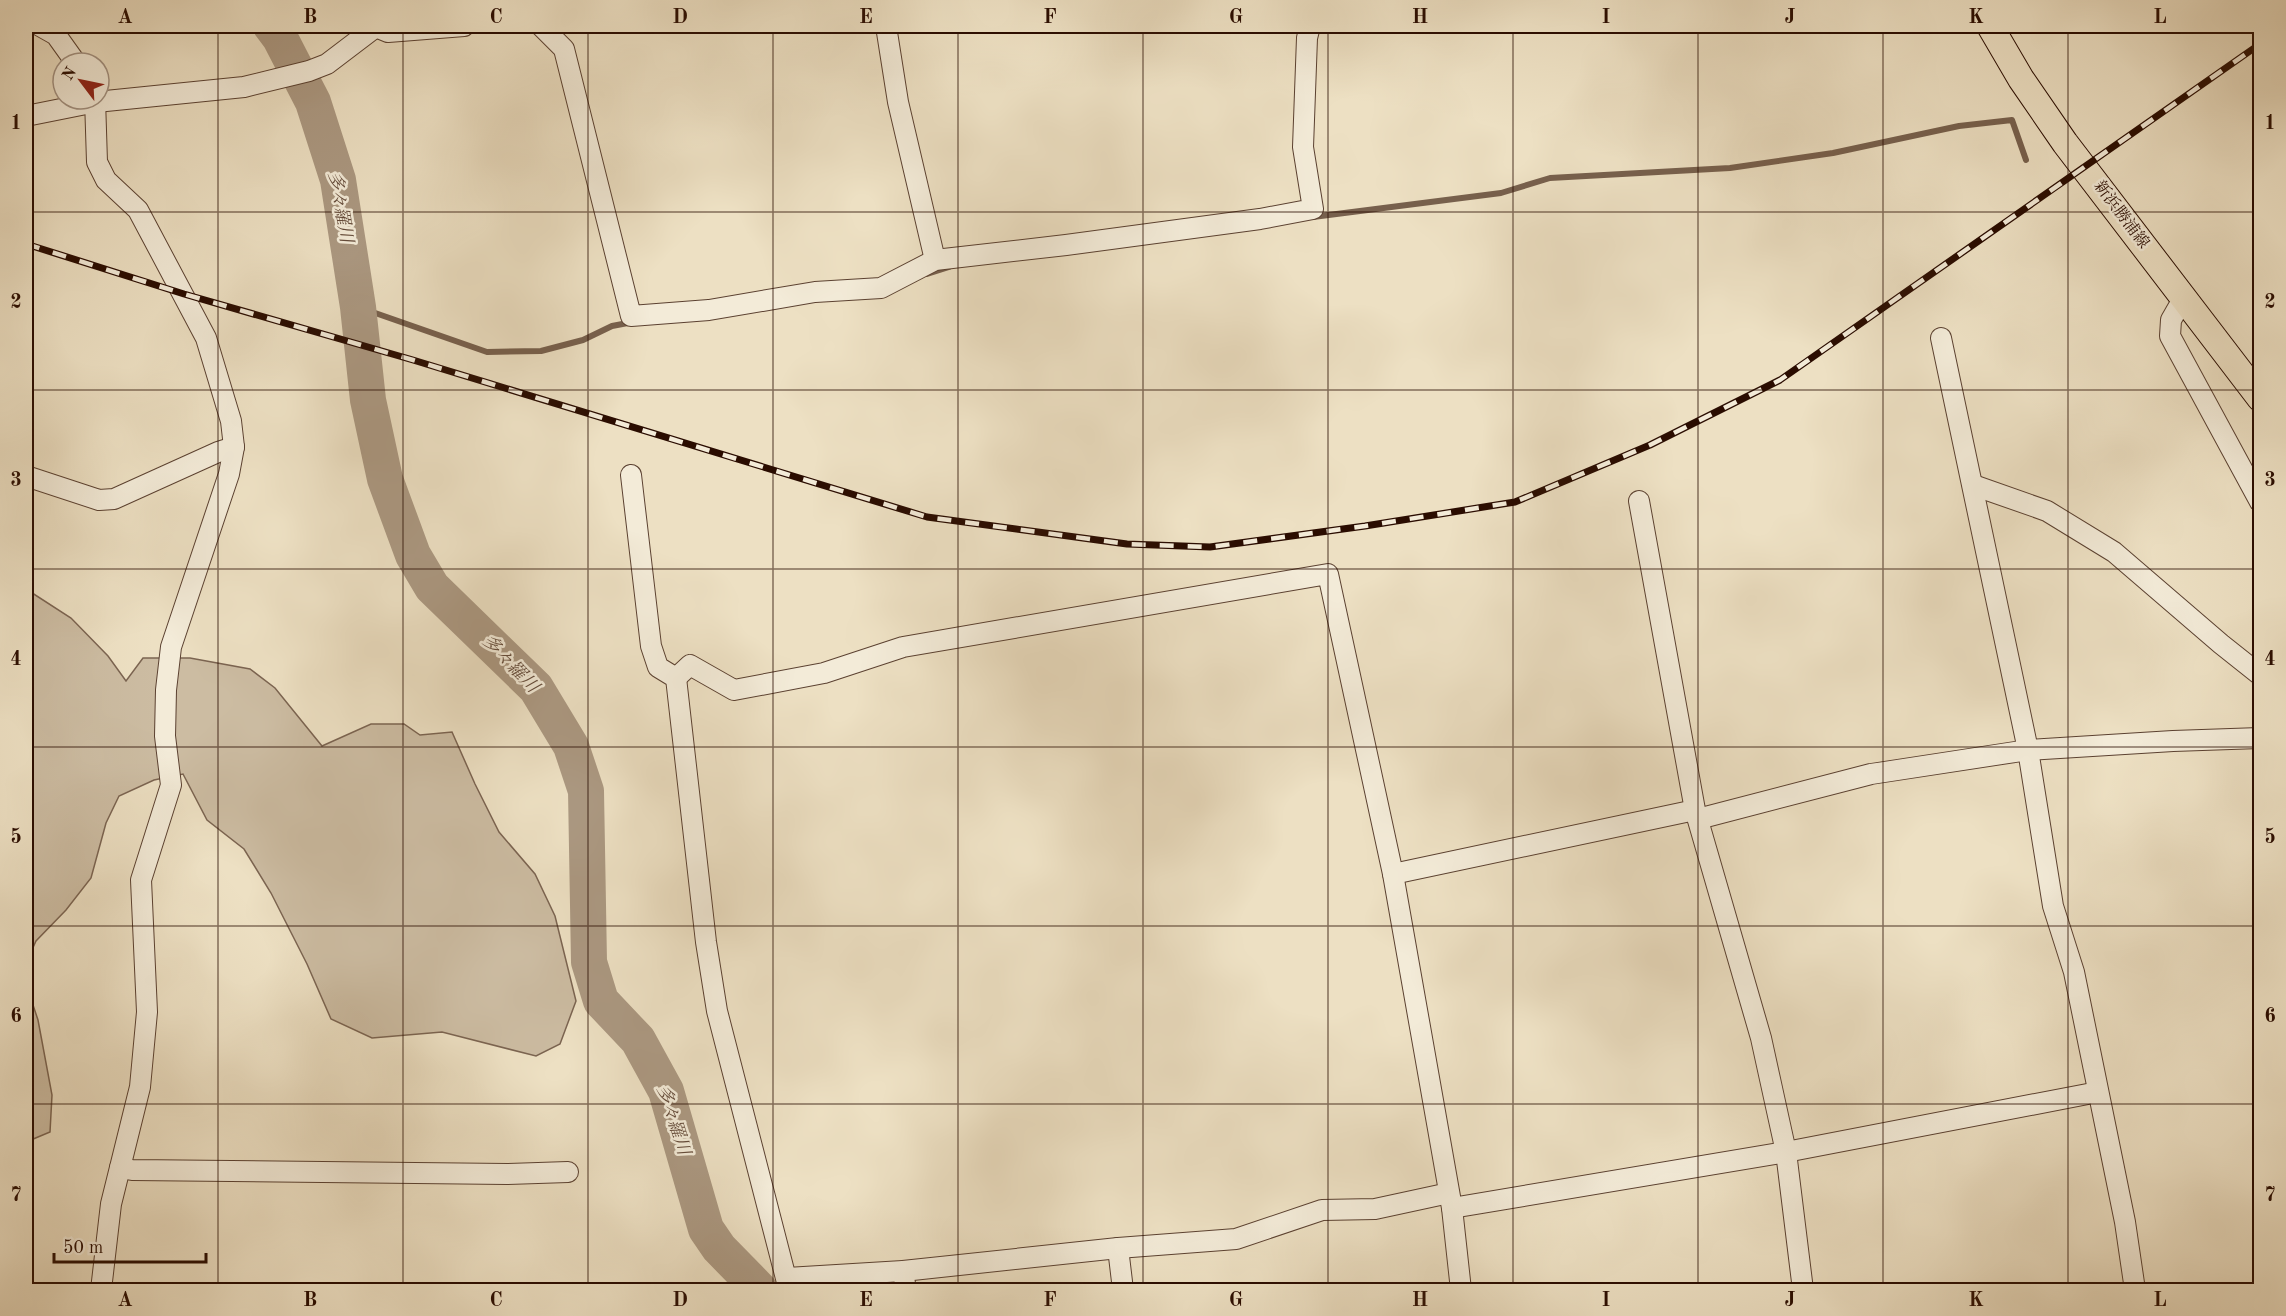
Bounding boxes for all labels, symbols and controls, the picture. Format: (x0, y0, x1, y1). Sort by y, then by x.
text: A (117, 8, 133, 28)
text: B (303, 8, 317, 28)
text: C (489, 8, 503, 28)
text: D (672, 8, 688, 28)
text: E (859, 8, 873, 28)
text: F (1043, 8, 1057, 28)
text: G (1229, 8, 1243, 28)
text: H (1412, 8, 1428, 28)
text: I (1602, 8, 1610, 28)
text: J (1785, 8, 1796, 28)
text: K (1968, 8, 1984, 28)
text: L (2153, 8, 2167, 28)
north arrow (51, 51, 111, 111)
text: N (60, 64, 80, 84)
text: 1 (10, 114, 22, 134)
text: 1 (2264, 114, 2276, 134)
water label: 多々羅川 (325, 170, 357, 246)
street label: 新浜勝浦線 (2091, 177, 2153, 252)
text: 2 (10, 293, 22, 313)
text: 2 (2264, 293, 2276, 313)
text: 3 (10, 471, 22, 491)
text: 3 (2264, 471, 2276, 491)
water label: 多々羅川 (479, 630, 544, 698)
text: 4 (10, 650, 22, 670)
text: 4 (2264, 650, 2276, 670)
text: 5 (10, 827, 22, 848)
text: 5 (2264, 827, 2276, 848)
text: 6 (10, 1007, 22, 1027)
text: 6 (2264, 1007, 2276, 1027)
water label: 多々羅川 (653, 1082, 695, 1159)
text: 7 (10, 1186, 22, 1206)
text: 7 (2264, 1186, 2276, 1206)
scale bar (54, 1226, 206, 1264)
text: 50 m (63, 1239, 103, 1257)
text: A (117, 1291, 133, 1311)
text: B (303, 1291, 317, 1311)
text: C (489, 1291, 503, 1311)
text: D (672, 1291, 688, 1311)
text: E (859, 1291, 873, 1311)
text: F (1043, 1291, 1057, 1311)
text: G (1229, 1291, 1243, 1311)
text: H (1412, 1291, 1428, 1311)
text: I (1602, 1291, 1610, 1311)
text: J (1785, 1291, 1796, 1311)
text: K (1968, 1291, 1984, 1311)
text: L (2153, 1291, 2167, 1311)

